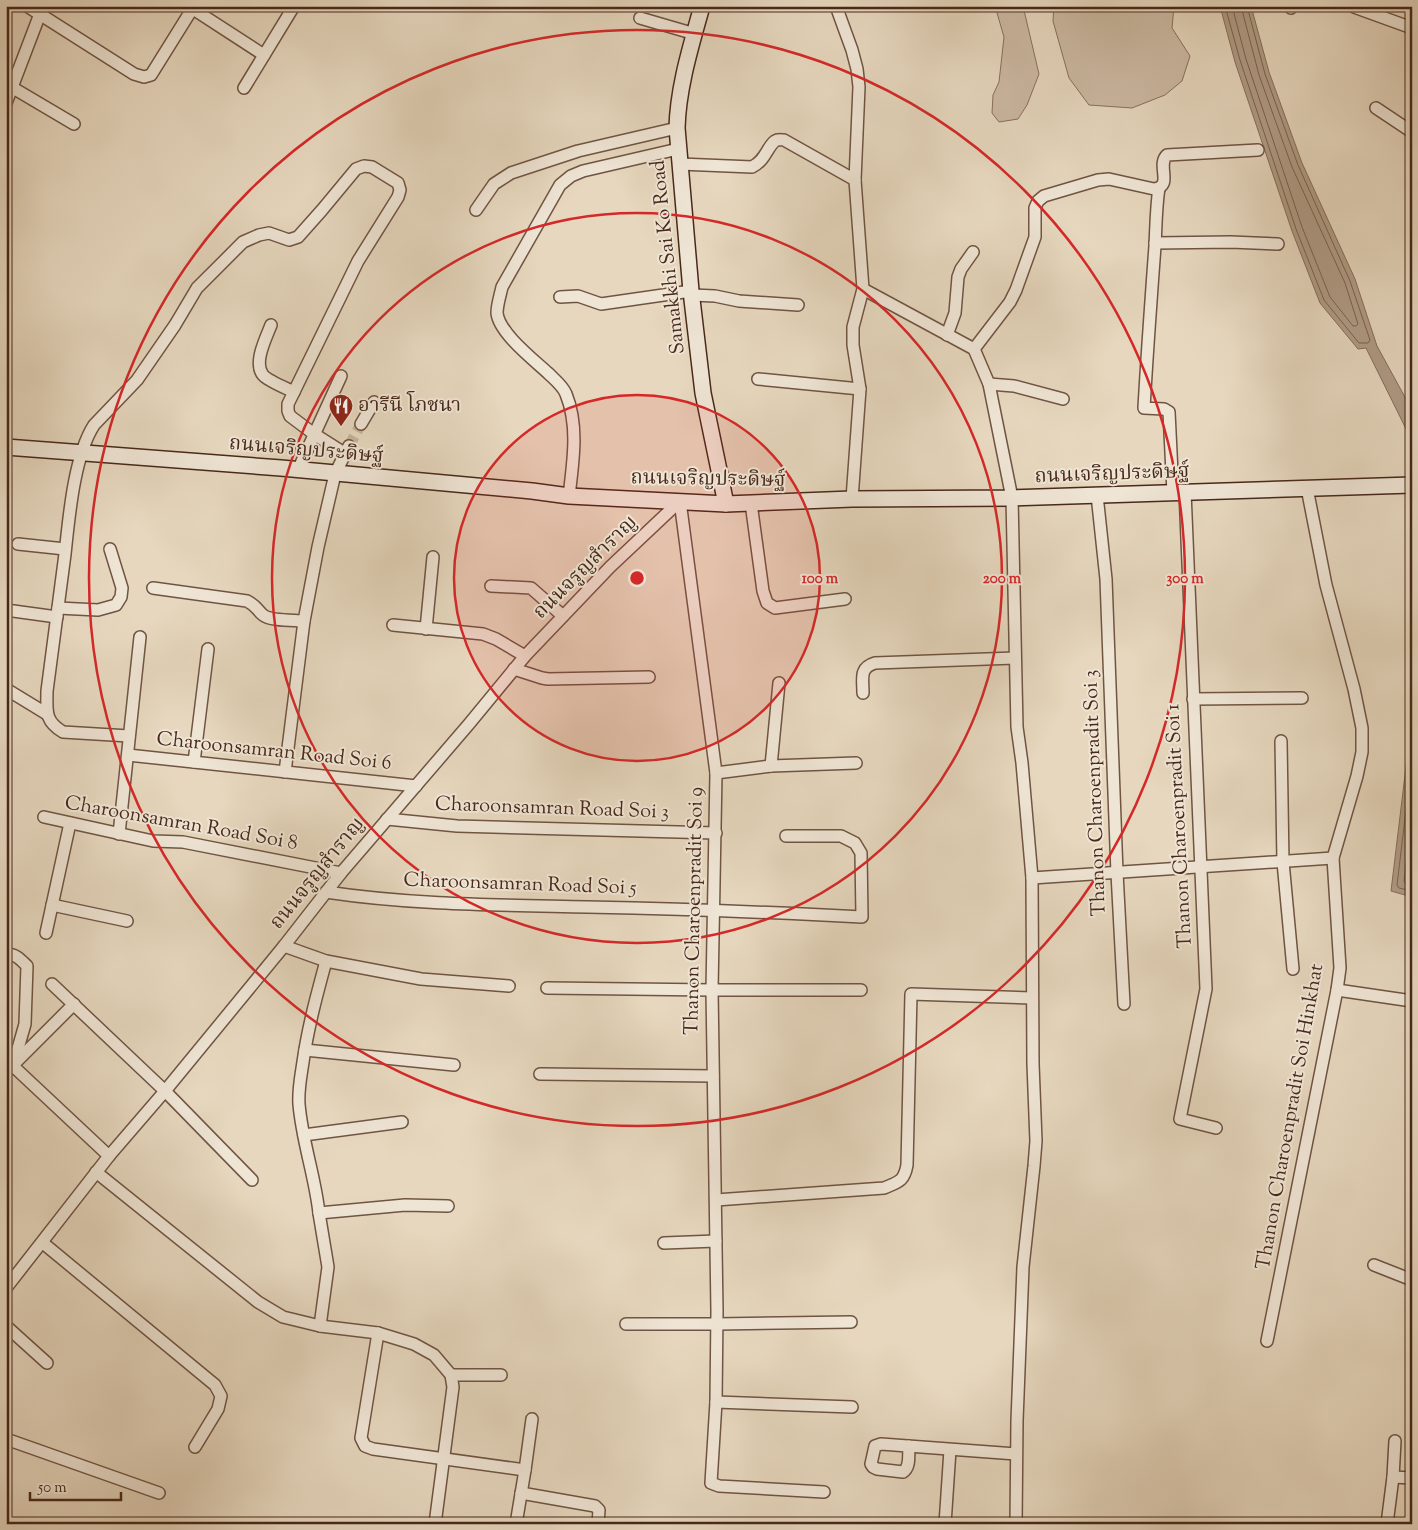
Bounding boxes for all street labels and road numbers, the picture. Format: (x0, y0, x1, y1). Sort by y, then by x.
street label: Samakkhi Sai Ko Road (644, 158, 694, 356)
street label: ถนนเจริญประดิษฐ์ (228, 430, 385, 472)
street label: ถนนเจริญประดิษฐ์ (1034, 458, 1190, 492)
street label: ถนนเจริญประดิษฐ์ (630, 464, 786, 496)
street label: ถนนจรูญสำราญ (527, 509, 645, 627)
street label: Thanon Charoenpradit Soi 3 (1077, 669, 1115, 917)
street label: Thanon Charoenpradit Soi 1 (1159, 703, 1201, 949)
street label: Charoonsamran Road Soi 6 (155, 725, 393, 779)
street label: Thanon Charoenpradit Soi 9 (678, 787, 712, 1035)
street label: Charoonsamran Road Soi 8 (62, 789, 300, 859)
street label: Charoonsamran Road Soi 3 (434, 790, 670, 828)
street label: ถนนจรูญสำราญ (264, 812, 372, 936)
street label: Charoonsamran Road Soi 5 (403, 866, 637, 904)
street label: Thanon Charoenpradit Soi Hinkhat (1250, 962, 1332, 1272)

